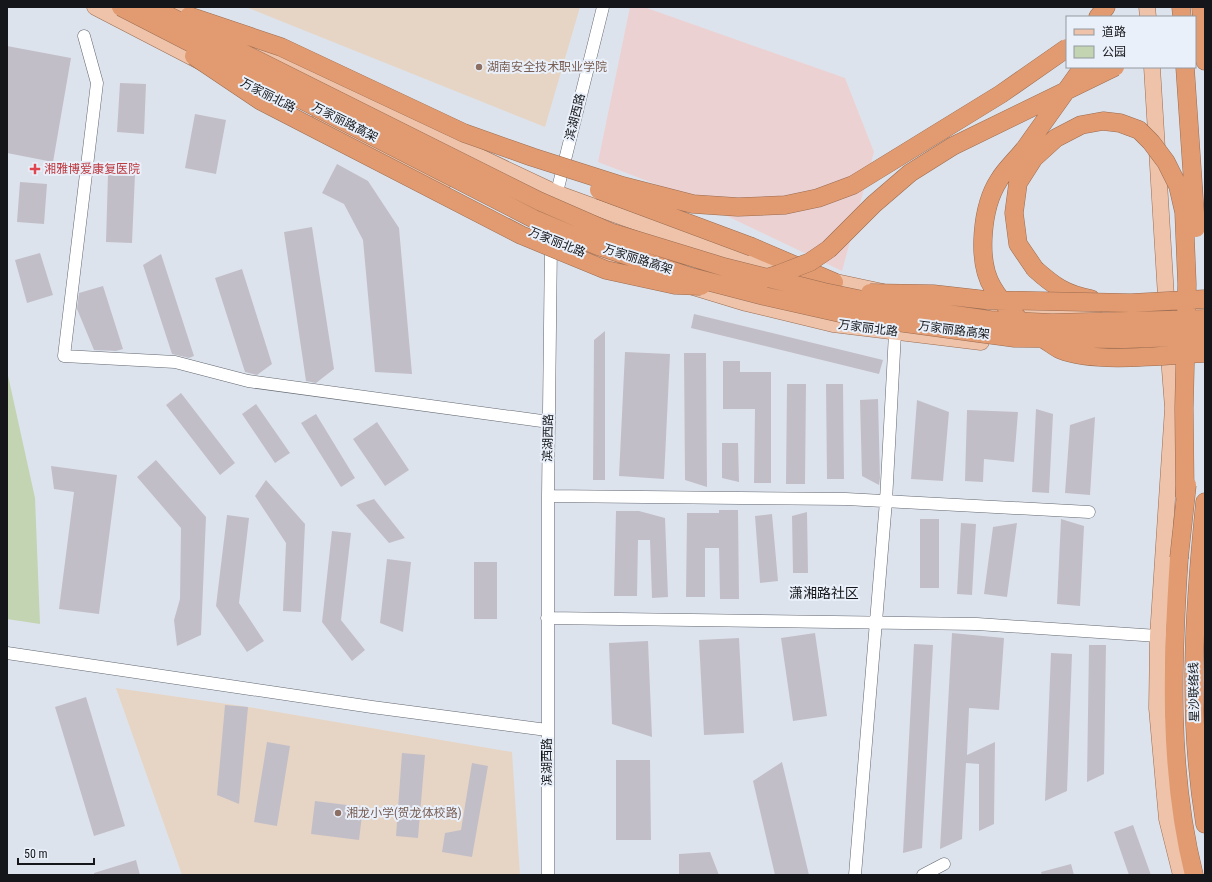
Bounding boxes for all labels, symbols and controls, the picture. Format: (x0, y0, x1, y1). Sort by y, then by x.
legend (1066, 16, 1196, 68)
text: 道路 (1102, 25, 1126, 39)
text: 公园 (1102, 45, 1126, 59)
place label: 湖南安全技术职业学院 (487, 60, 607, 74)
marker: 湖南安全技术职业学院 (474, 62, 484, 72)
street label: 万家丽北路 (238, 75, 298, 115)
street label: 滨湖西路 (562, 92, 588, 142)
street label: 万家丽路高架 (310, 99, 380, 145)
place label: 湘雅博爱康复医院 (44, 162, 140, 176)
marker: 湘雅博爱康复医院 (29, 163, 41, 175)
street label: 万家丽北路 (527, 224, 587, 260)
street label: 万家丽路高架 (602, 241, 674, 277)
street label: 万家丽北路 (837, 317, 899, 339)
street label: 万家丽路高架 (917, 319, 991, 341)
street label: 滨湖西路 (541, 414, 555, 462)
district label: 潇湘路社区 (789, 585, 859, 601)
street label: 星沙联络线 (1186, 662, 1202, 722)
street label: 滨湖西路 (540, 738, 554, 786)
place label: 湘龙小学(贺龙体校路) (346, 806, 462, 820)
marker: 湘龙小学(贺龙体校路) (333, 808, 343, 818)
scale bar (18, 840, 94, 866)
text: 50 m (24, 847, 48, 861)

